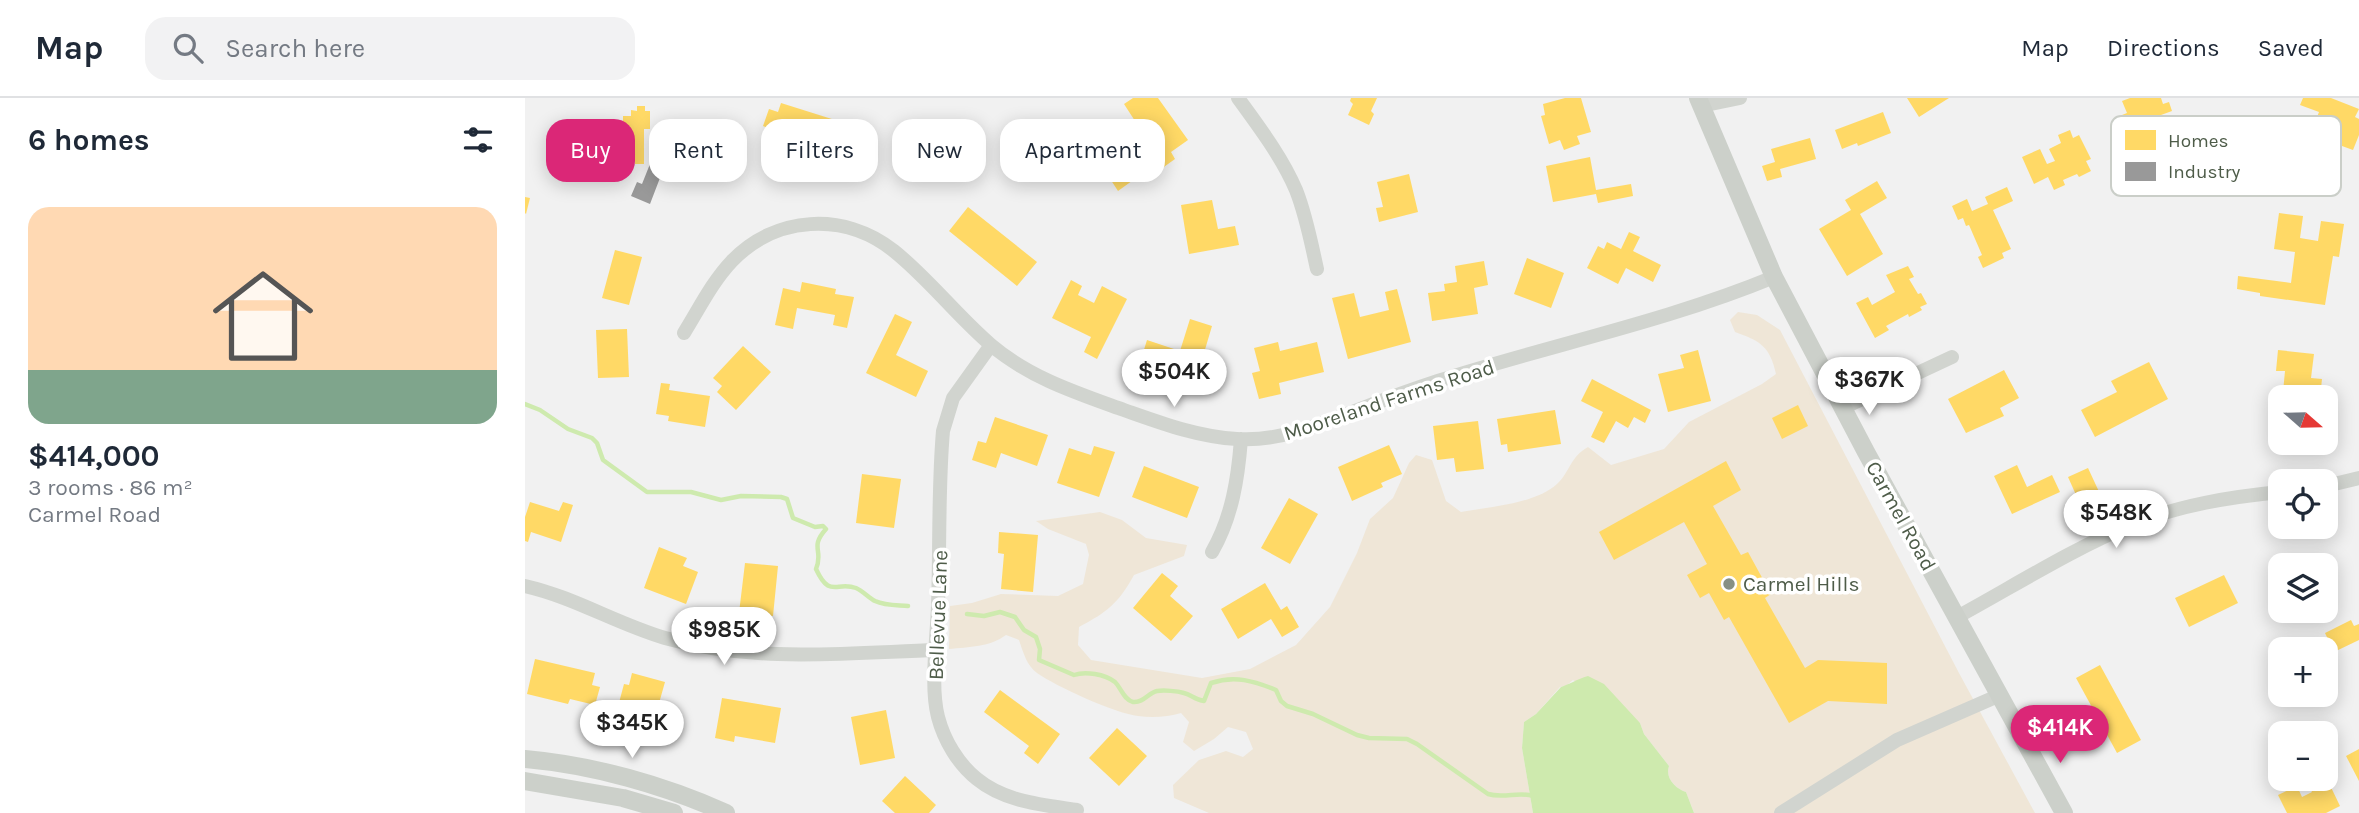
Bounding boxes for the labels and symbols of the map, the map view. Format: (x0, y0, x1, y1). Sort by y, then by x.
legend (2111, 116, 2341, 196)
text: Homes (2168, 130, 2229, 152)
text: Industry (2168, 161, 2241, 183)
pin: $504K (1125, 350, 1223, 409)
street label: Mooreland Farms Road (1281, 355, 1497, 445)
pin: $367K (1820, 358, 1918, 417)
north arrow (2268, 385, 2338, 455)
street label: Carmel Road (1861, 457, 1941, 575)
pin: $548K (2067, 490, 2165, 550)
street label: Bellevue Lane (924, 549, 952, 681)
place label: Carmel Hills (1743, 572, 1859, 596)
marker: Carmel Hills (1721, 576, 1737, 592)
pin: $985K (675, 608, 773, 667)
pin: $345K (583, 700, 681, 760)
pin: $414K (2011, 706, 2109, 765)

